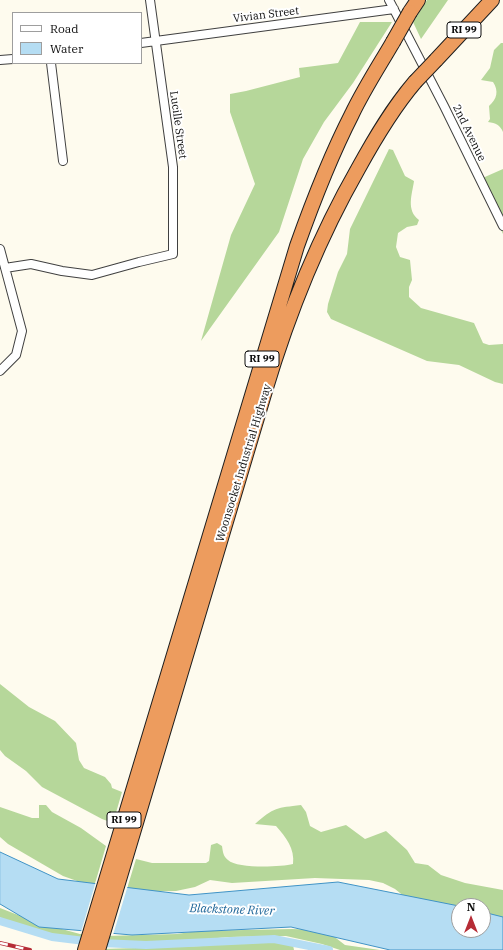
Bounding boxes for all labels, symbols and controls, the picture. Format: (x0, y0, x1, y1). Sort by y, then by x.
street label: Vivian Street (232, 4, 300, 26)
legend (12, 12, 142, 64)
text: Road (50, 21, 79, 36)
road number: RI 99 (447, 22, 481, 38)
text: Water (50, 41, 83, 56)
street label: Lucille Street (167, 90, 189, 160)
street label: 2nd Avenue (450, 102, 488, 164)
road number: RI 99 (245, 351, 279, 367)
street label: Woonsocket Industrial Highway (214, 382, 274, 544)
road number: RI 99 (107, 812, 141, 828)
north arrow (451, 898, 491, 938)
text: N (467, 900, 475, 914)
water label: Blackstone River (189, 901, 275, 919)

